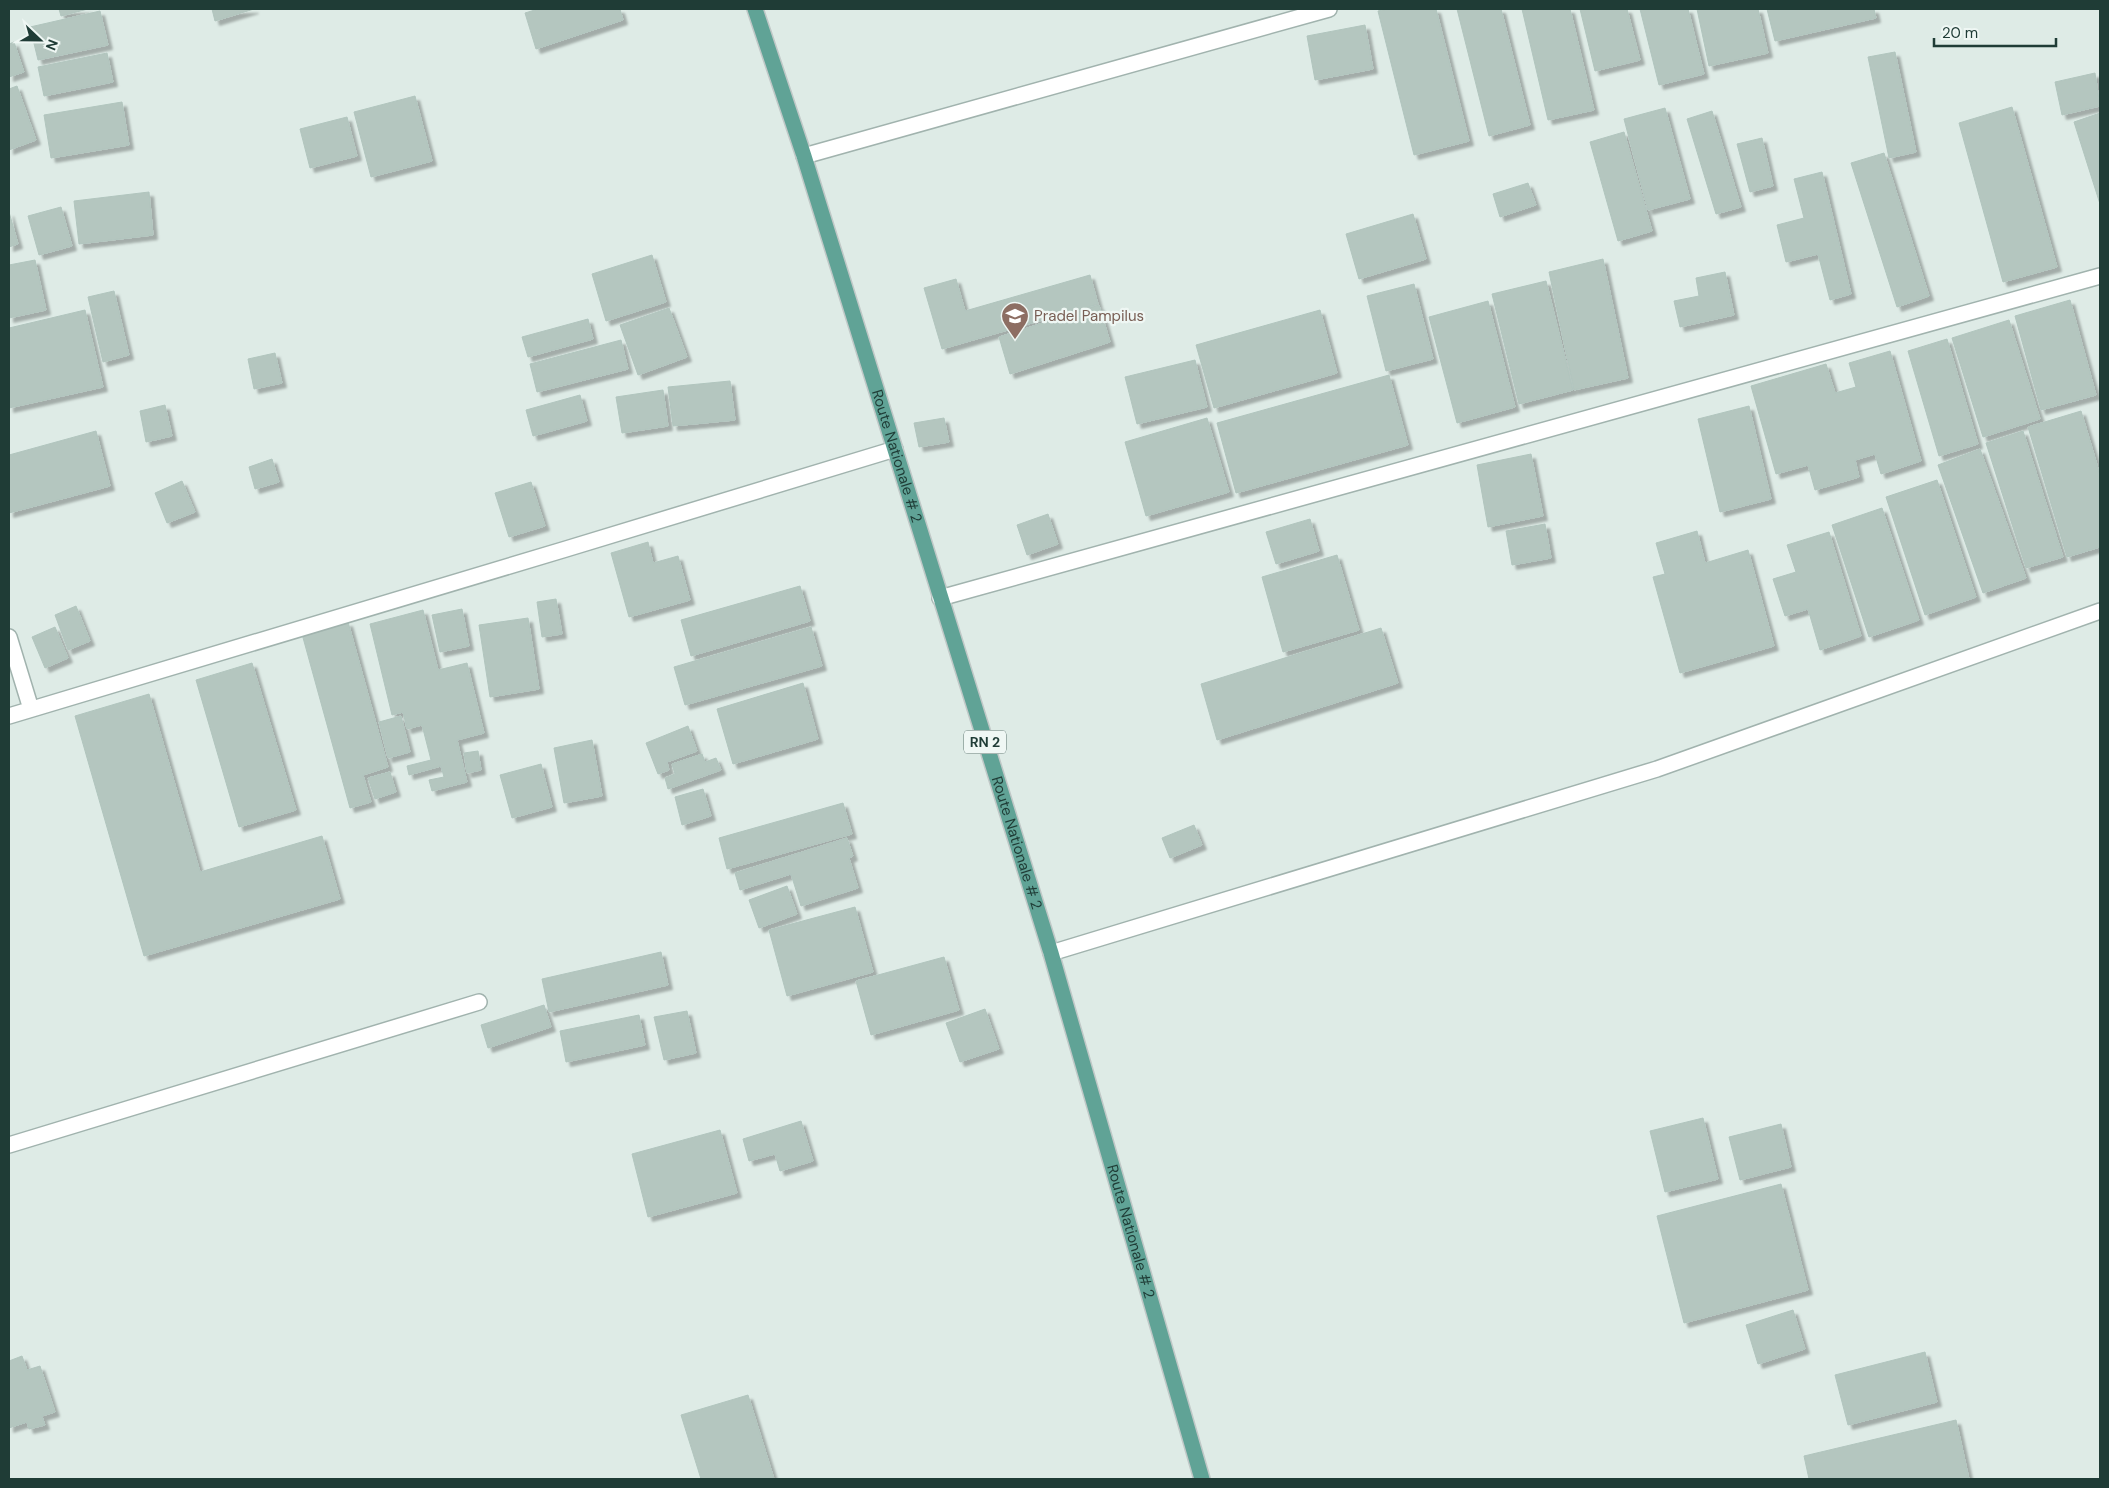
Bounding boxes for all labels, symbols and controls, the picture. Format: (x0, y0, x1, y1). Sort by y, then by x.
north arrow (15, 15, 65, 65)
scale bar (1934, 15, 2056, 47)
text: 20 m (1942, 23, 1978, 43)
text: N (42, 37, 62, 53)
school or university icon: Pradel Pampilus (1000, 301, 1030, 340)
place label: Pradel Pampilus (1034, 306, 1144, 326)
street label: Route Nationale # 2 (867, 387, 927, 525)
road number: RN 2 (964, 730, 1006, 754)
street label: Route Nationale # 2 (987, 774, 1047, 912)
street label: Route Nationale # 2 (1102, 1162, 1160, 1301)

